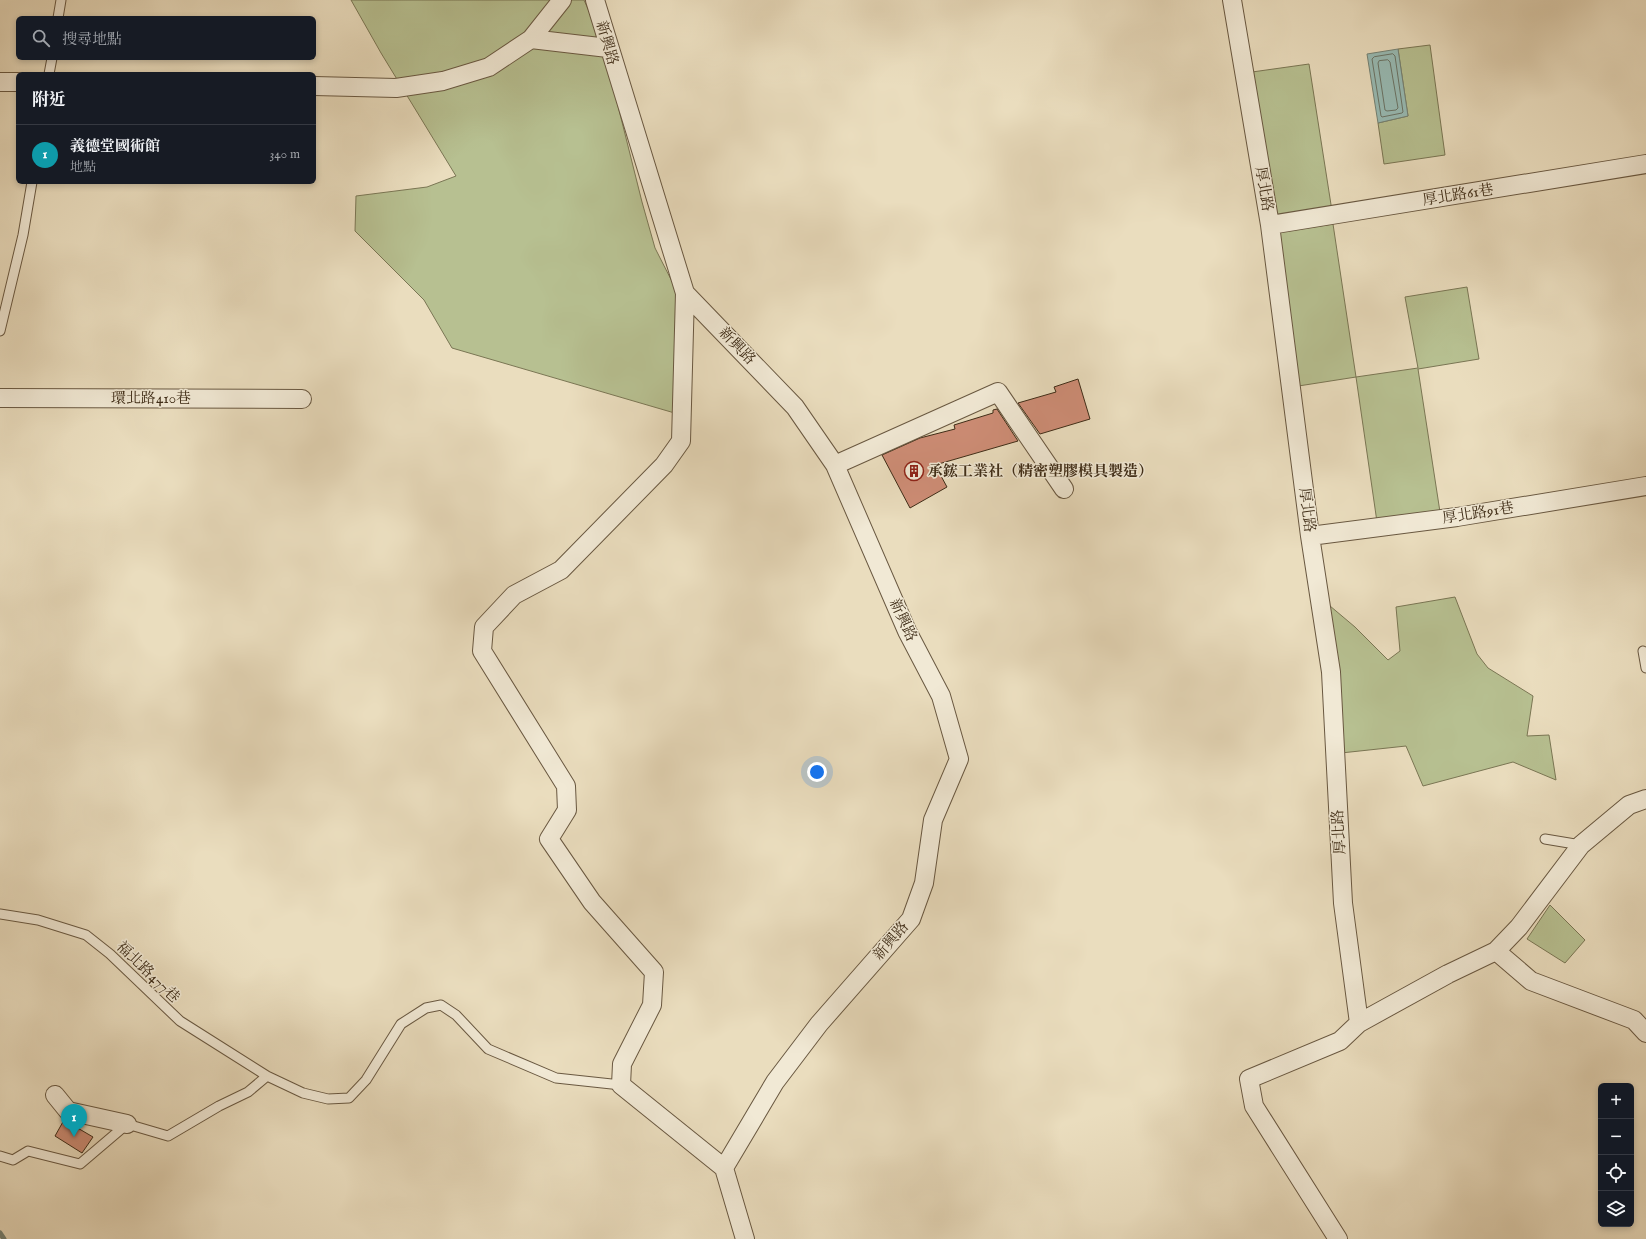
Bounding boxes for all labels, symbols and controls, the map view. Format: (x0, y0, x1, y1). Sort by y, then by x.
search box (16, 16, 316, 60)
street label: 新興路 (592, 19, 622, 67)
icon: search (30, 27, 52, 49)
text: 搜尋地點 (62, 30, 122, 49)
text: 附近 (32, 90, 66, 111)
text: 義德堂國術館 (70, 137, 160, 156)
text: 1 (43, 146, 47, 163)
text: 340 m (270, 146, 300, 163)
text: 地點 (70, 159, 96, 176)
street label: 厚北路 (1251, 165, 1277, 213)
street label: 厚北路61巷 (1421, 180, 1495, 210)
street label: 新興路 (715, 323, 759, 369)
street label: 環北路410巷 (111, 389, 191, 408)
building icon: 承鋐工業社（精密塑膠模具製造） (903, 460, 925, 482)
place label: 承鋐工業社（精密塑膠模具製造） (928, 462, 1153, 481)
street label: 厚北路 (1295, 487, 1319, 533)
street label: 厚北路91巷 (1441, 498, 1515, 528)
street label: 新興路 (885, 596, 921, 644)
your location (807, 762, 827, 782)
street label: 厚北路 (1328, 809, 1350, 855)
street label: 新興路 (869, 918, 913, 964)
street label: 福北路477巷 (112, 937, 184, 1007)
map controls (1598, 1083, 1634, 1227)
button: + (1598, 1083, 1634, 1119)
pin: 1 (61, 1104, 87, 1137)
button: − (1598, 1119, 1634, 1155)
button: locate (1598, 1155, 1634, 1191)
button: layers (1598, 1191, 1634, 1227)

